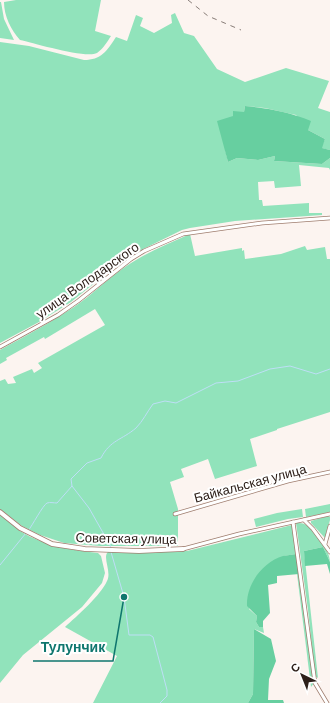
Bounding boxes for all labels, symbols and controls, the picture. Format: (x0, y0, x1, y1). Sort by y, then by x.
street label: улица Володарского (32, 238, 142, 322)
street label: Байкальская улица (192, 460, 309, 506)
street label: Советская улица (75, 529, 177, 547)
callout: Тулунчик (33, 635, 113, 661)
text: Тулунчик (41, 638, 106, 655)
north arrow (282, 655, 322, 695)
text: С (287, 660, 302, 675)

